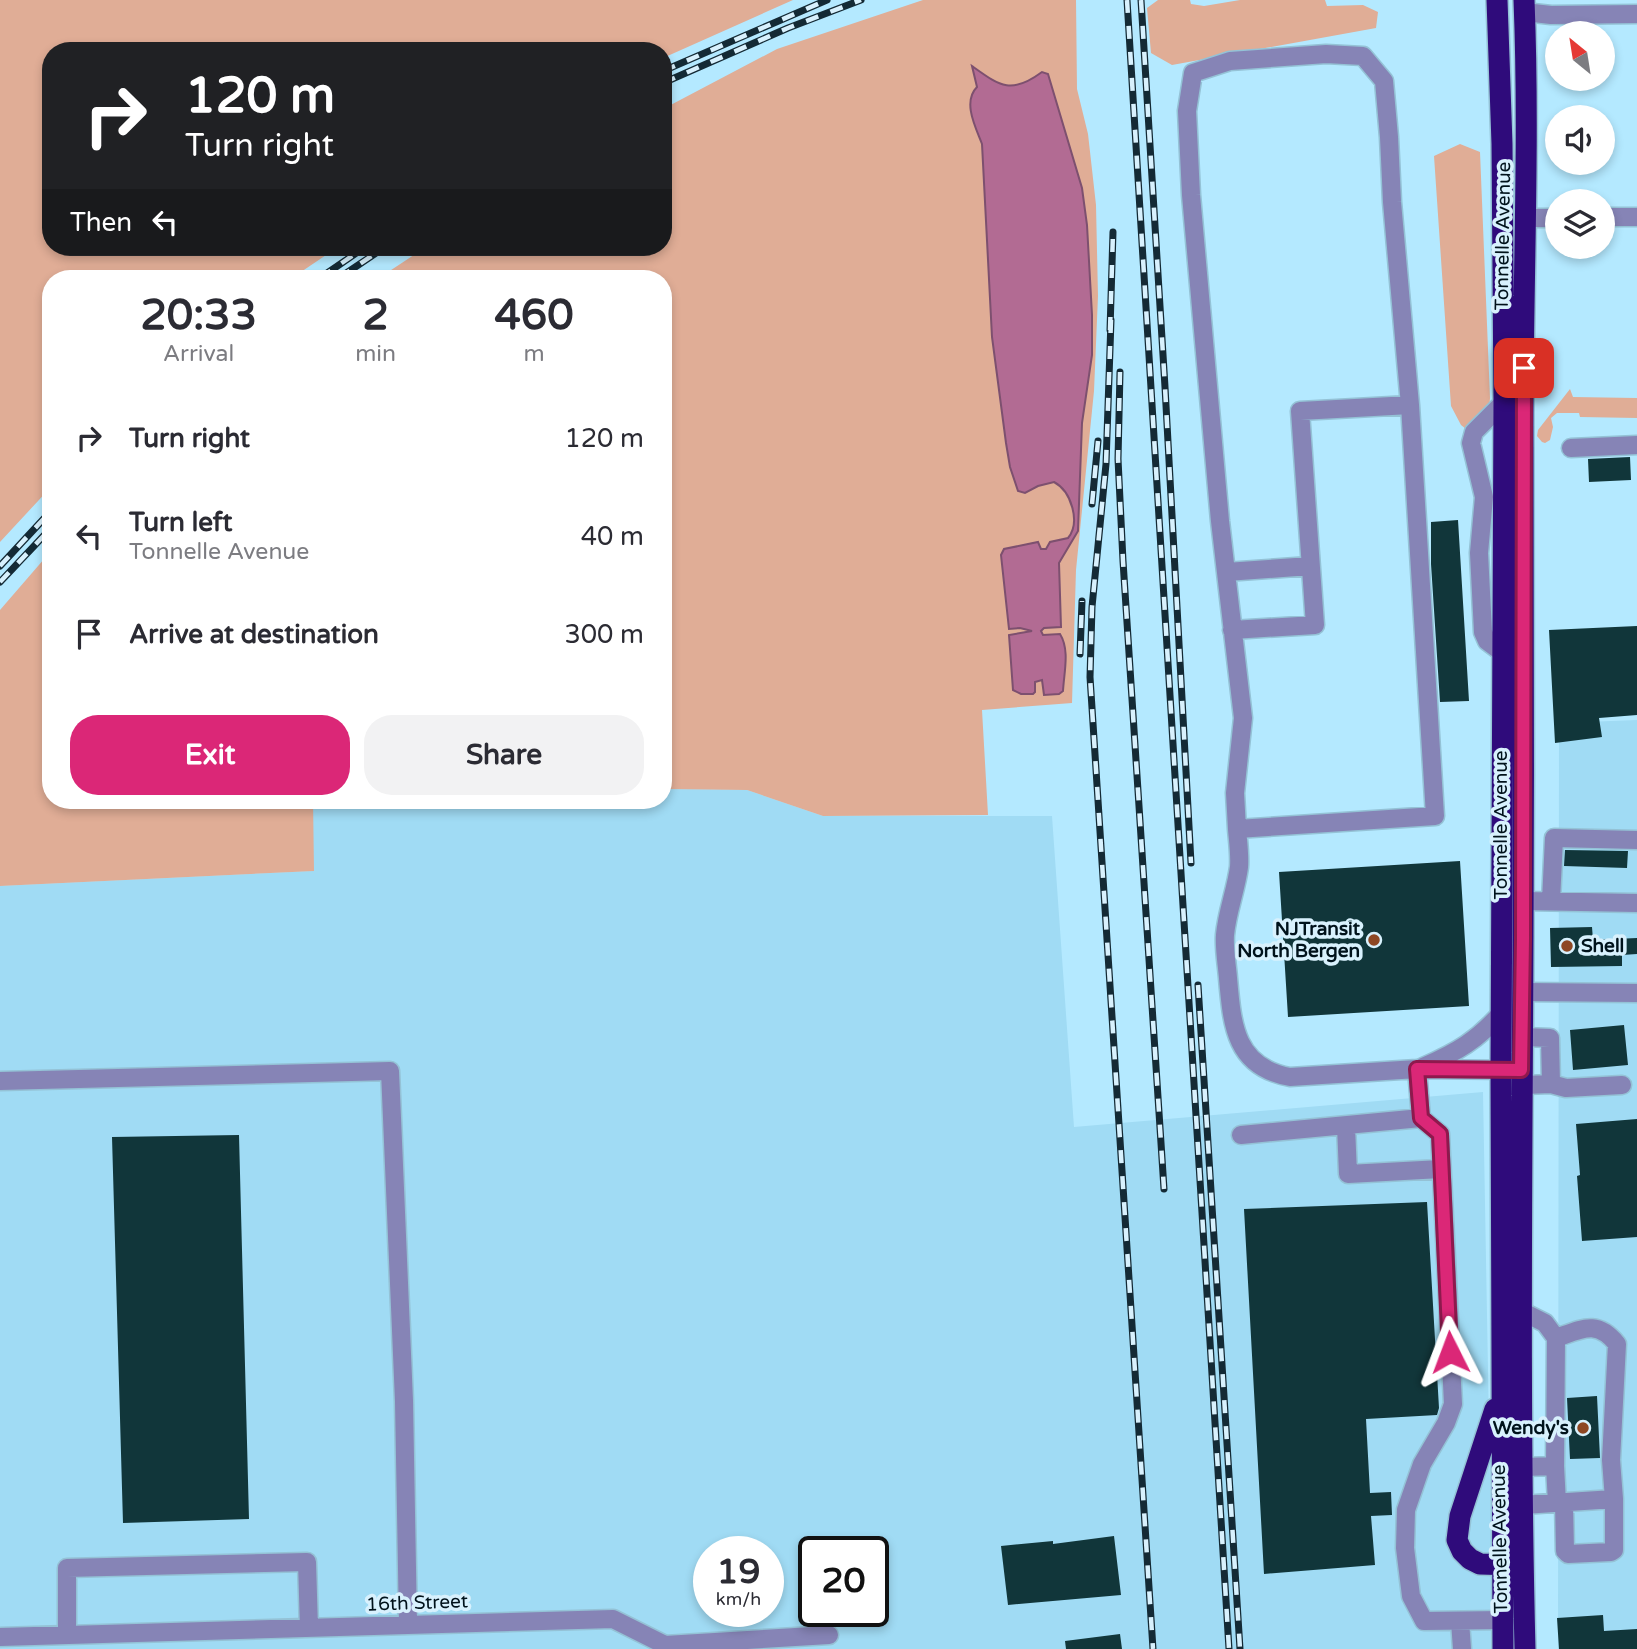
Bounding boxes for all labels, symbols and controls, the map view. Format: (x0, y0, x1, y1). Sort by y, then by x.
north arrow (1545, 21, 1615, 91)
map controls (1545, 21, 1615, 259)
text: 120 m (185, 67, 335, 126)
icon: right (70, 70, 161, 161)
button: sound (1545, 105, 1615, 175)
text: Turn right (185, 127, 334, 165)
street label: Tonnelle Avenue (1491, 161, 1515, 311)
button: layers (1545, 189, 1615, 259)
icon: left (146, 203, 184, 241)
text: Then (70, 207, 132, 238)
text: 20:33 (140, 290, 257, 341)
text: 2 (362, 290, 389, 341)
text: 460 (494, 290, 574, 341)
pin (1494, 338, 1554, 398)
text: Arrival (163, 340, 234, 368)
text: min (355, 340, 396, 368)
text: m (523, 340, 545, 368)
icon: arrive (1505, 349, 1543, 387)
icon: right (70, 419, 108, 457)
text: Turn right (129, 423, 250, 454)
text: 120 m (564, 423, 644, 454)
text: Turn left (129, 507, 232, 538)
icon: left (70, 517, 108, 555)
text: 40 m (581, 521, 644, 552)
text: Tonnelle Avenue (129, 538, 309, 566)
icon: arrive (70, 615, 108, 653)
text: Arrive at destination (129, 619, 379, 650)
text: 300 m (564, 619, 644, 650)
button: Exit (70, 715, 350, 795)
button: Share (364, 715, 644, 795)
street label: Tonnelle Avenue (1490, 751, 1512, 899)
place label: NJTransit North Bergen (1237, 918, 1361, 963)
marker: NJTransit North Bergen (1366, 932, 1382, 948)
place label: Shell (1581, 935, 1624, 957)
marker: Shell (1559, 938, 1575, 954)
position arrow (1413, 1315, 1487, 1389)
place label: Wendy's (1493, 1417, 1569, 1440)
marker: Wendy's (1575, 1420, 1591, 1436)
street label: Tonnelle Avenue (1488, 1464, 1512, 1614)
speed limit sign: 20 (798, 1536, 889, 1627)
text: 19 (717, 1551, 760, 1593)
text: km/h (716, 1588, 761, 1610)
street label: 16th Street (366, 1590, 468, 1616)

